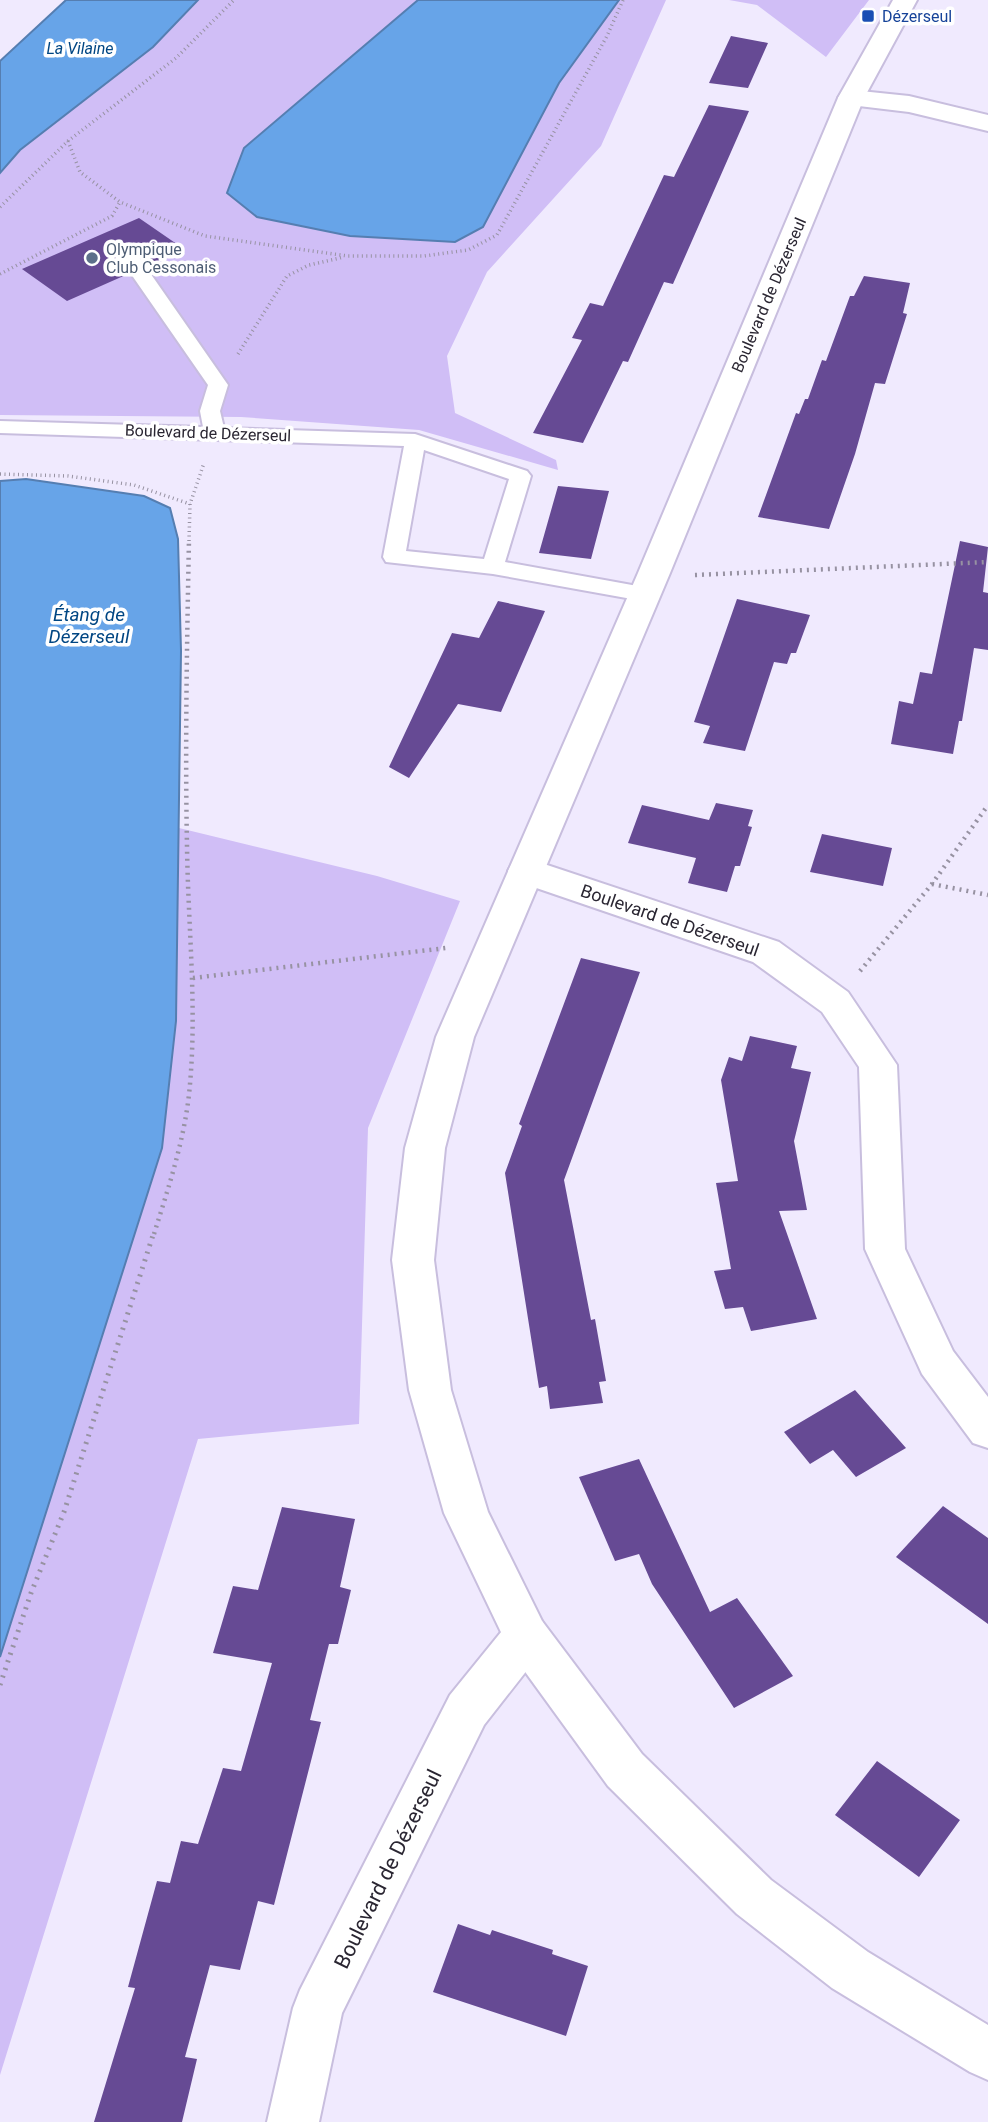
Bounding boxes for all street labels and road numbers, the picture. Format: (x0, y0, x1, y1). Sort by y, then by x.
street label: Boulevard de Dézerseul (728, 215, 810, 375)
street label: Boulevard de Dézerseul (125, 421, 291, 445)
street label: Boulevard de Dézerseul (578, 880, 762, 960)
street label: Boulevard de Dézerseul (329, 1766, 447, 1972)

